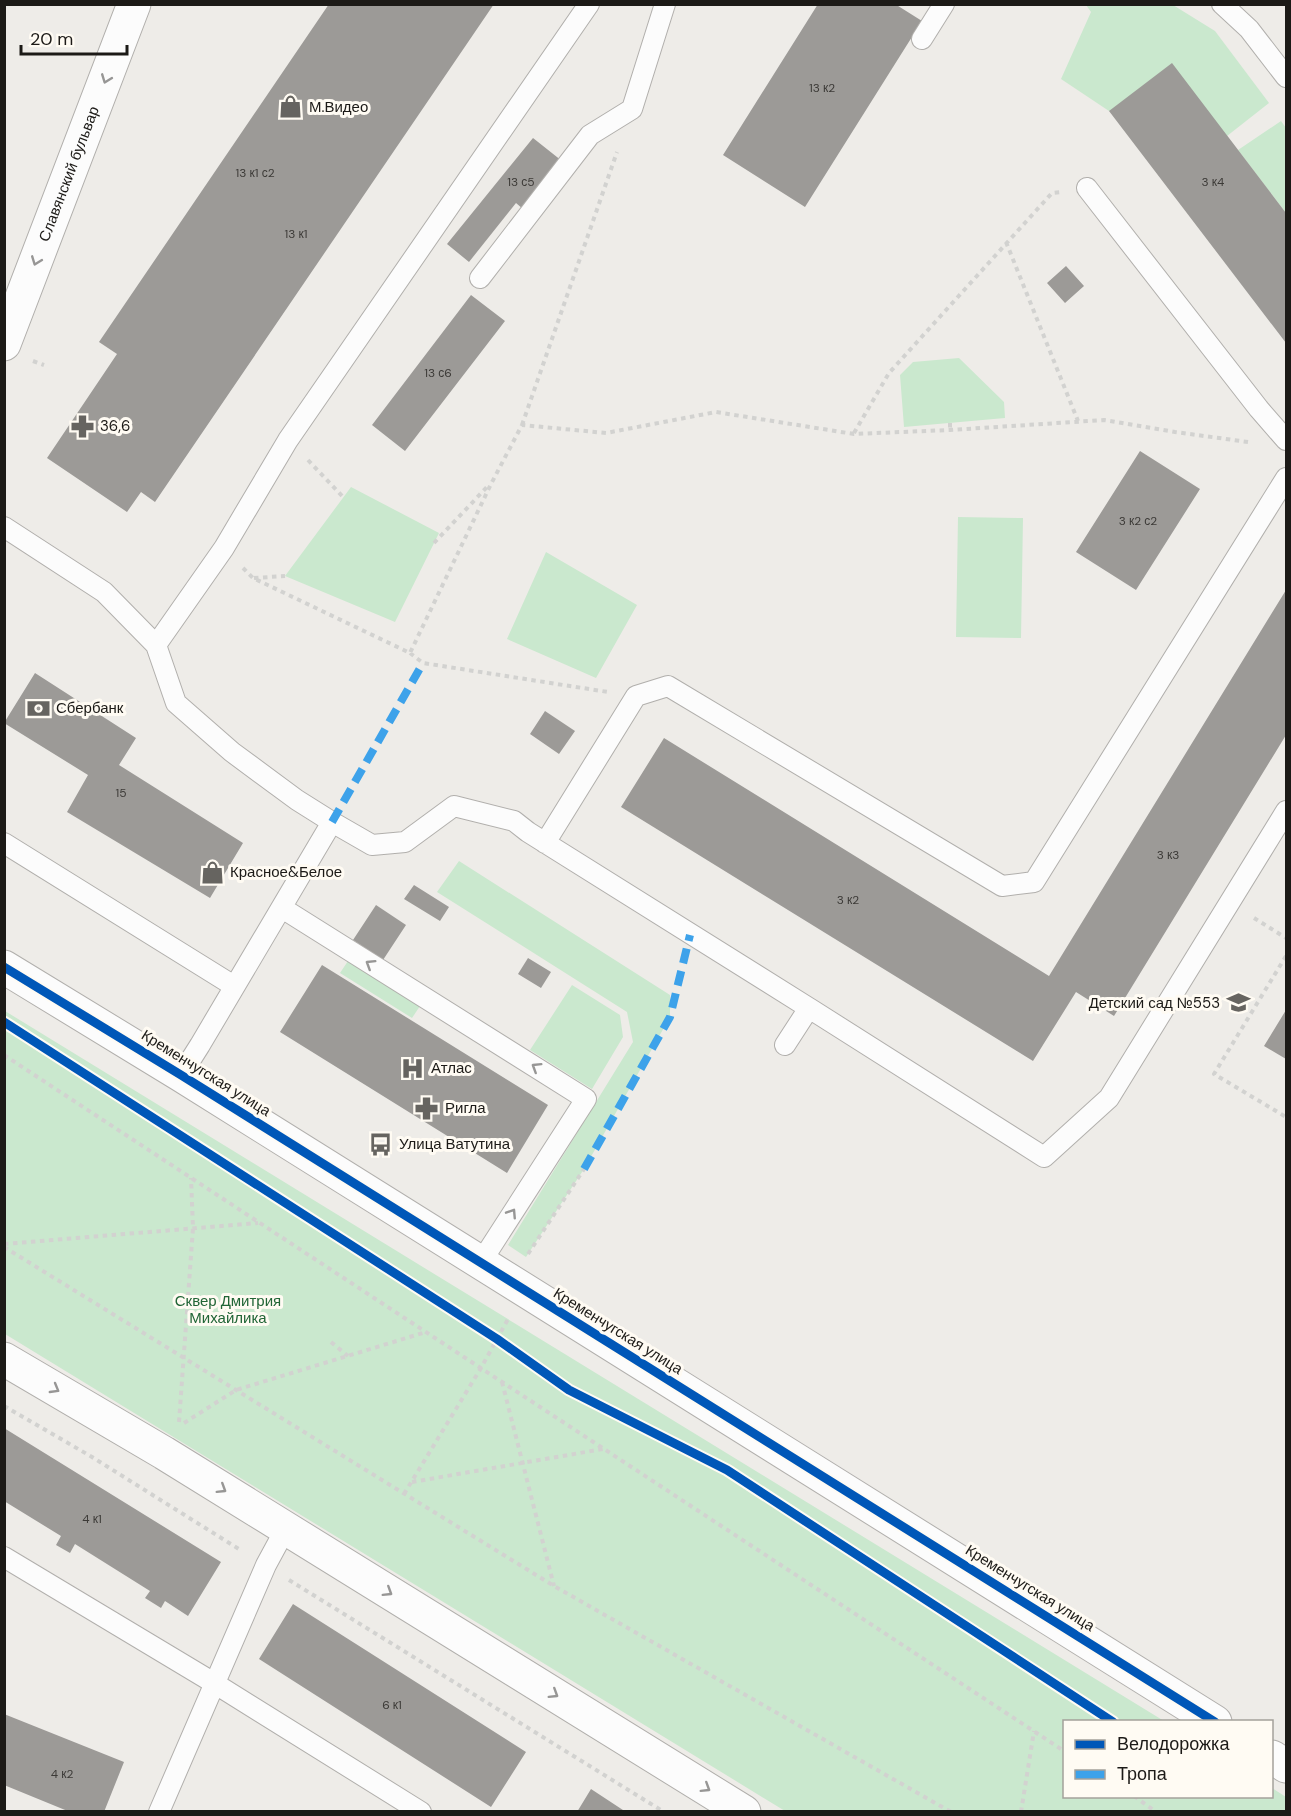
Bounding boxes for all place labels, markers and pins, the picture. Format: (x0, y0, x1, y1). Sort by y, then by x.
shop icon: М.Видео (278, 94, 304, 120)
place label: М.Видео (309, 97, 368, 117)
pharmacy icon: 36,6 (69, 413, 95, 439)
place label: 36,6 (100, 416, 130, 436)
bank icon: Сбербанк (25, 695, 51, 721)
place label: Сбербанк (56, 698, 124, 718)
shop icon: Красное&Белое (199, 859, 225, 885)
place label: Красное&Белое (230, 862, 342, 882)
school or university icon: Детский сад №553 (1225, 990, 1251, 1016)
place label: Детский сад №553 (1089, 993, 1220, 1013)
hospital icon: Атлас (400, 1055, 426, 1081)
place label: Атлас (431, 1058, 472, 1078)
pharmacy icon: Ригла (414, 1095, 440, 1121)
place label: Ригла (445, 1098, 486, 1118)
bus stop icon: Улица Ватутина (368, 1131, 394, 1157)
place label: Улица Ватутина (399, 1134, 511, 1154)

